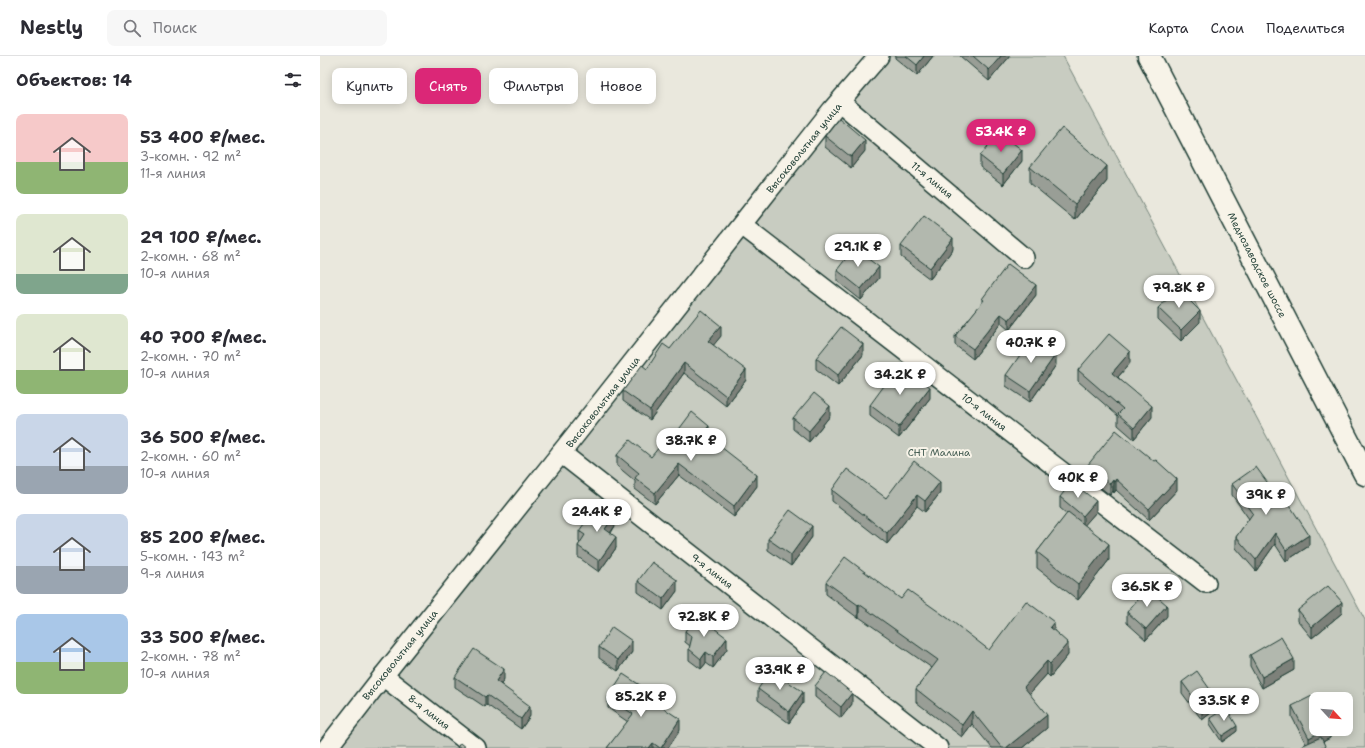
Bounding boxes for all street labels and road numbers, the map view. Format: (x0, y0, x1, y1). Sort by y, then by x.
street label: Высоковольтная улица (764, 100, 845, 196)
street label: 11-я линия (908, 159, 956, 201)
street label: Меднозаводское шоссе (1225, 210, 1289, 320)
street label: Высоковольтная улица (563, 353, 643, 450)
street label: 10-я линия (959, 390, 1009, 434)
street label: 9-я линия (688, 551, 736, 591)
street label: Высоковольтная улица (360, 607, 441, 703)
street label: 8-я линия (405, 692, 453, 732)

